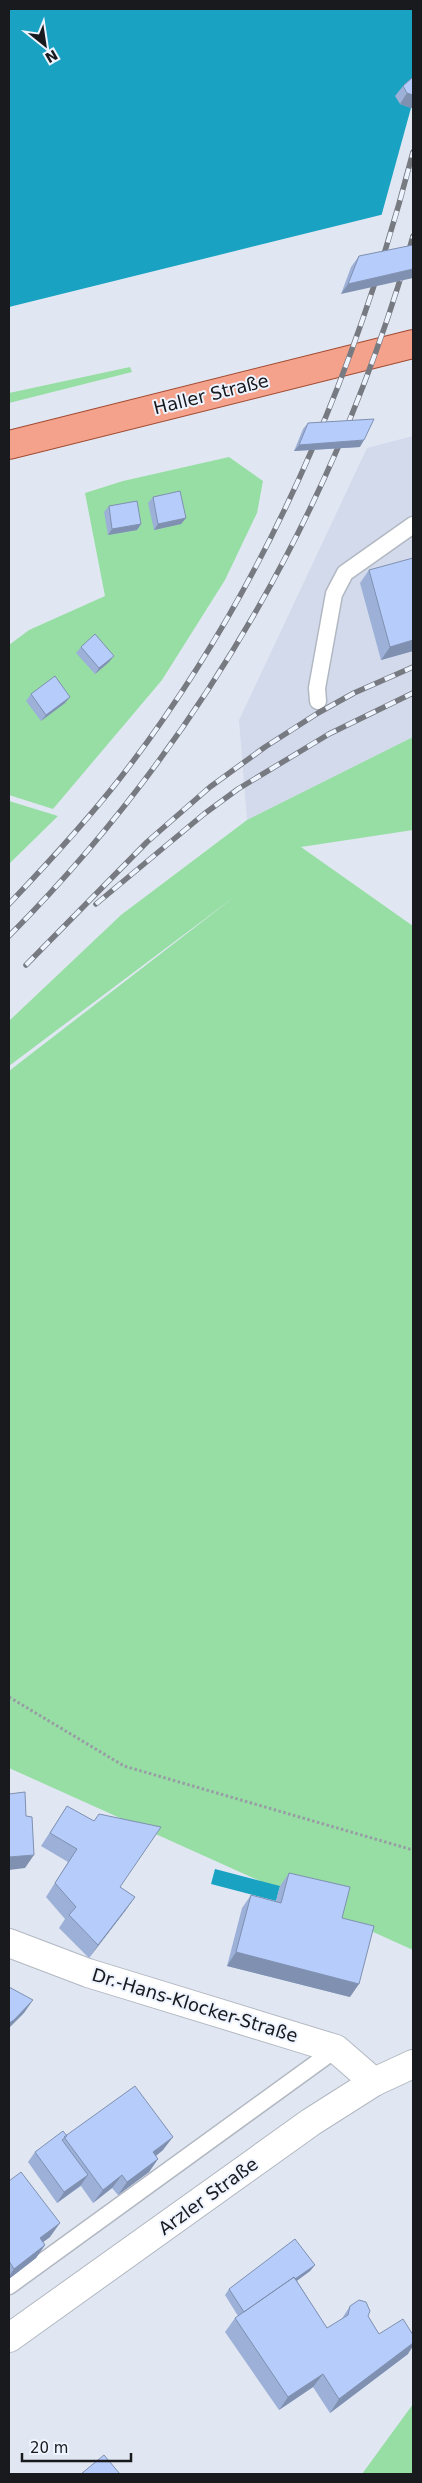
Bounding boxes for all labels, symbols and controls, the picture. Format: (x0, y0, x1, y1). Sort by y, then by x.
north arrow (20, 20, 70, 70)
text: N (42, 46, 61, 66)
street label: Haller Straße (151, 370, 271, 418)
street label: Dr.-Hans-Klocker-Straße (89, 1964, 301, 2046)
street label: Arzler Straße (154, 2153, 262, 2239)
scale bar (22, 2430, 131, 2462)
text: 20 m (30, 2439, 68, 2457)

